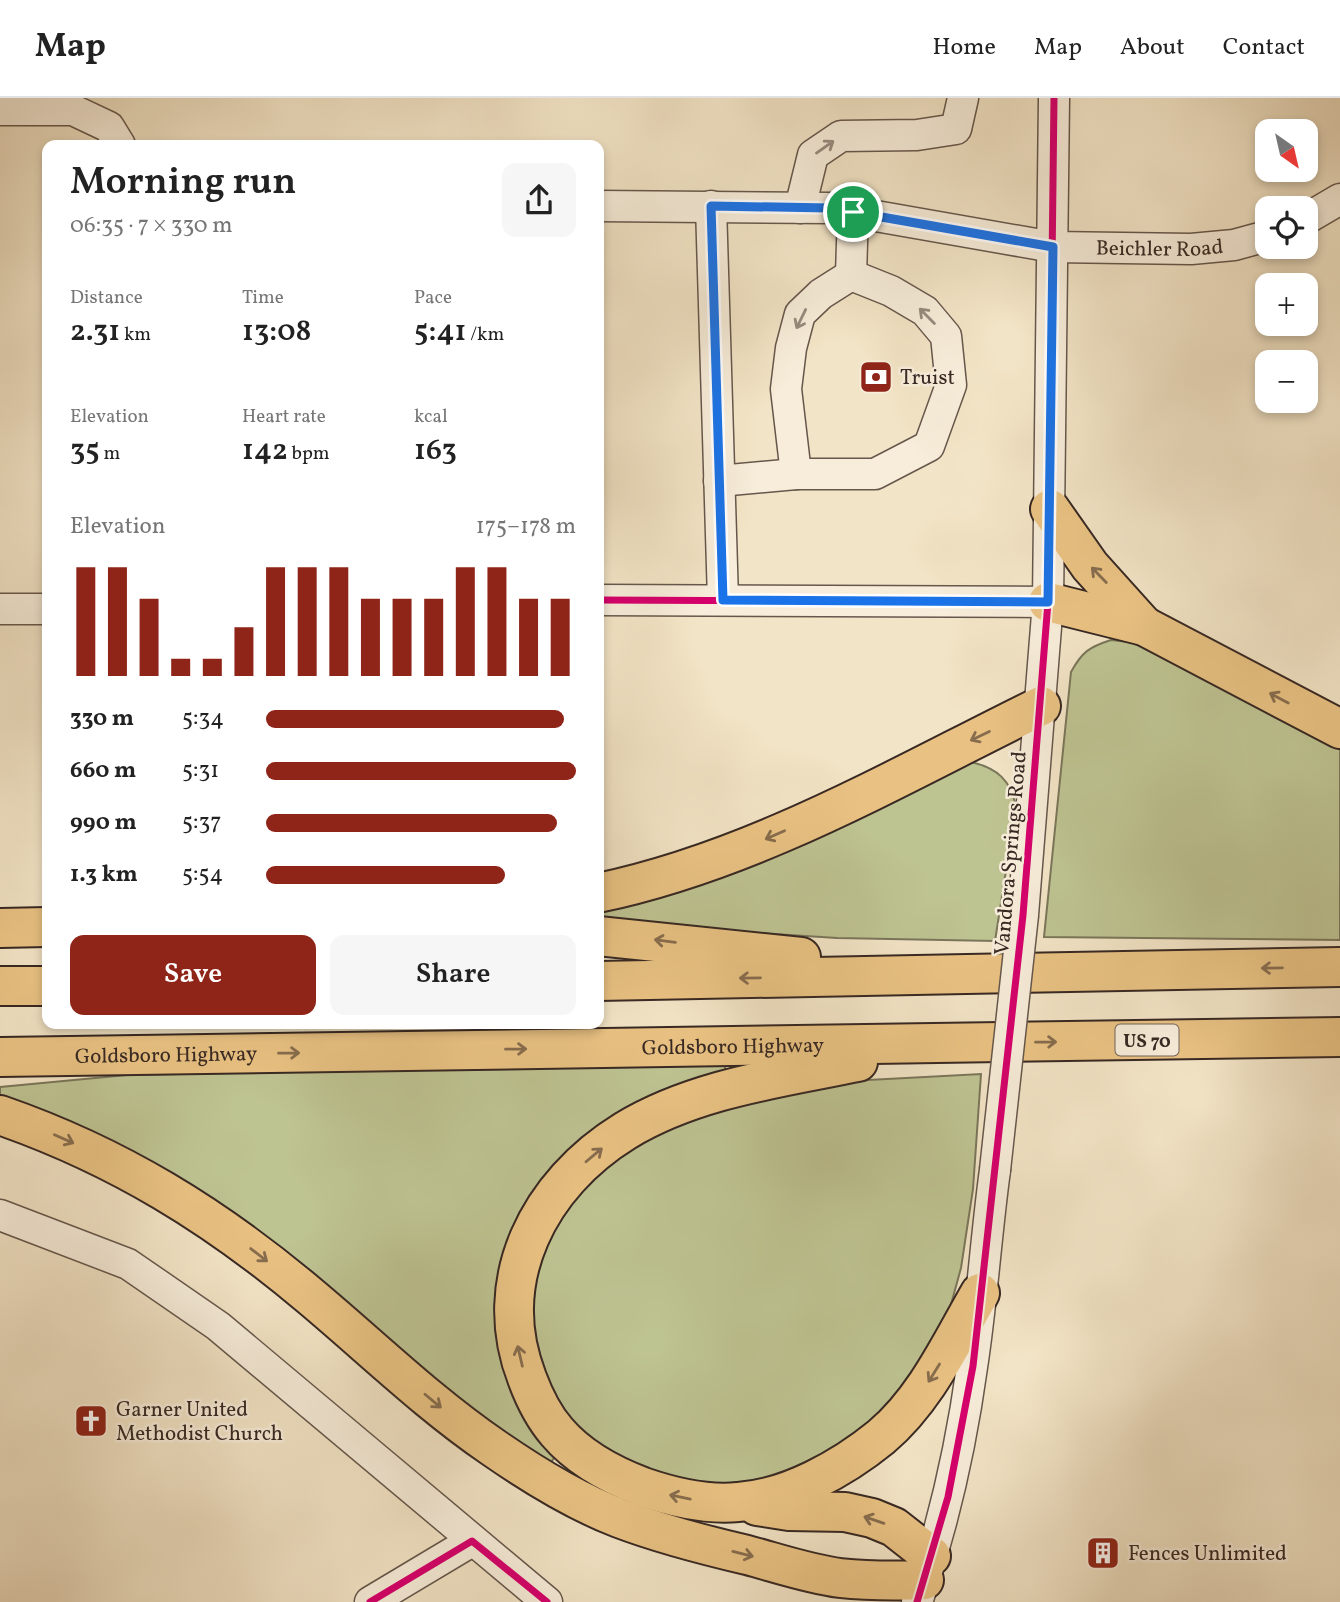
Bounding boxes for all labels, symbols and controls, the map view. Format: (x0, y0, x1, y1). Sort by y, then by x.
text: Map (35, 25, 106, 71)
text: Home (932, 31, 996, 65)
text: Map (1034, 31, 1082, 65)
text: About (1120, 31, 1185, 65)
text: Contact (1223, 31, 1305, 65)
north arrow (1255, 119, 1318, 182)
map controls (1255, 119, 1318, 413)
one-way arrow (815, 140, 834, 154)
text: Morning run (70, 157, 296, 210)
button: share (502, 163, 576, 237)
pin (823, 182, 883, 242)
icon: arrive (834, 193, 872, 231)
button: locate (1255, 196, 1318, 259)
text: 06:35 · 7 × 330 m (70, 210, 233, 242)
street label: Beichler Road (1096, 233, 1225, 265)
button: + (1255, 273, 1318, 336)
text: Distance (70, 285, 143, 311)
text: Time (242, 285, 284, 311)
text: Pace (414, 285, 452, 311)
one-way arrow (919, 307, 936, 324)
one-way arrow (794, 308, 807, 329)
text: 2.31 (70, 311, 120, 353)
text: 13:08 (242, 311, 311, 353)
text: 5:41 (414, 311, 466, 353)
text: km (120, 322, 151, 348)
text: /km (466, 322, 504, 348)
button: − (1255, 350, 1318, 413)
bank icon: Truist (857, 358, 895, 396)
place label: Truist (900, 364, 955, 393)
text: Elevation (70, 404, 149, 430)
text: Heart rate (242, 404, 326, 430)
text: kcal (414, 404, 448, 430)
text: 35 (70, 430, 100, 472)
text: 142 (242, 430, 288, 472)
text: 163 (414, 430, 457, 472)
text: m (100, 441, 120, 467)
text: bpm (288, 441, 330, 467)
text: Elevation (70, 511, 166, 543)
text: 175–178 m (476, 511, 576, 543)
one-way arrow (1090, 567, 1107, 584)
one-way arrow (1270, 691, 1290, 705)
text: 330 m (70, 703, 134, 735)
text: 5:34 (182, 703, 224, 735)
one-way arrow (970, 730, 991, 744)
street label: Vandora Springs Road (988, 750, 1035, 956)
text: 660 m (70, 755, 136, 787)
text: 5:31 (182, 755, 219, 787)
text: 990 m (70, 807, 137, 839)
text: 5:37 (182, 807, 221, 839)
one-way arrow (765, 829, 786, 842)
text: 1.3 km (70, 859, 138, 891)
text: 5:54 (182, 859, 223, 891)
one-way arrow (655, 934, 677, 947)
button: Save (70, 935, 316, 1015)
button: Share (330, 935, 576, 1015)
one-way arrow (1261, 962, 1284, 975)
one-way arrow (739, 971, 762, 985)
road number: US 70 (1116, 1024, 1178, 1056)
street label: Goldsboro Highway (642, 1032, 825, 1063)
one-way arrow (1035, 1035, 1058, 1049)
street label: Goldsboro Highway (75, 1040, 258, 1072)
one-way arrow (504, 1043, 527, 1056)
one-way arrow (277, 1046, 300, 1059)
one-way arrow (53, 1133, 74, 1146)
one-way arrow (585, 1147, 603, 1163)
one-way arrow (249, 1247, 268, 1262)
one-way arrow (512, 1345, 525, 1367)
one-way arrow (926, 1363, 941, 1382)
one-way arrow (424, 1393, 442, 1409)
place label: Garner United Methodist Church (116, 1396, 283, 1449)
church icon: Garner United Methodist Church (72, 1402, 110, 1440)
one-way arrow (669, 1489, 692, 1503)
one-way arrow (864, 1512, 886, 1525)
building icon: Fences Unlimited (1084, 1534, 1122, 1572)
place label: Fences Unlimited (1128, 1540, 1287, 1569)
one-way arrow (732, 1549, 754, 1562)

